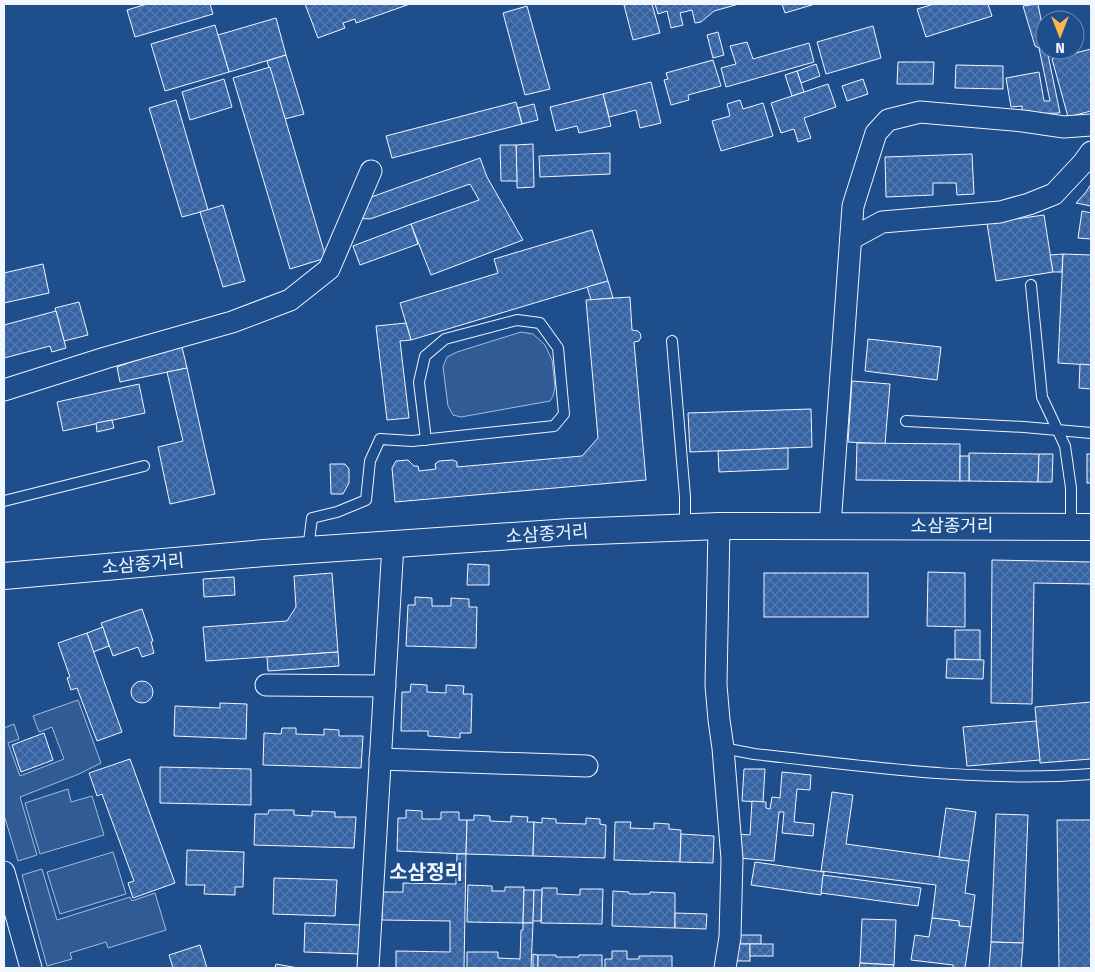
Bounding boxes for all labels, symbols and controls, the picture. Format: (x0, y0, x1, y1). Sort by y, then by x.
north arrow (1035, 10, 1085, 60)
text: N (1055, 39, 1065, 56)
street label: 소삼종거리 (911, 515, 993, 537)
street label: 소삼종거리 (505, 520, 589, 548)
street label: 소삼종거리 (101, 549, 185, 579)
district label: 소삼정리 (389, 860, 463, 884)

